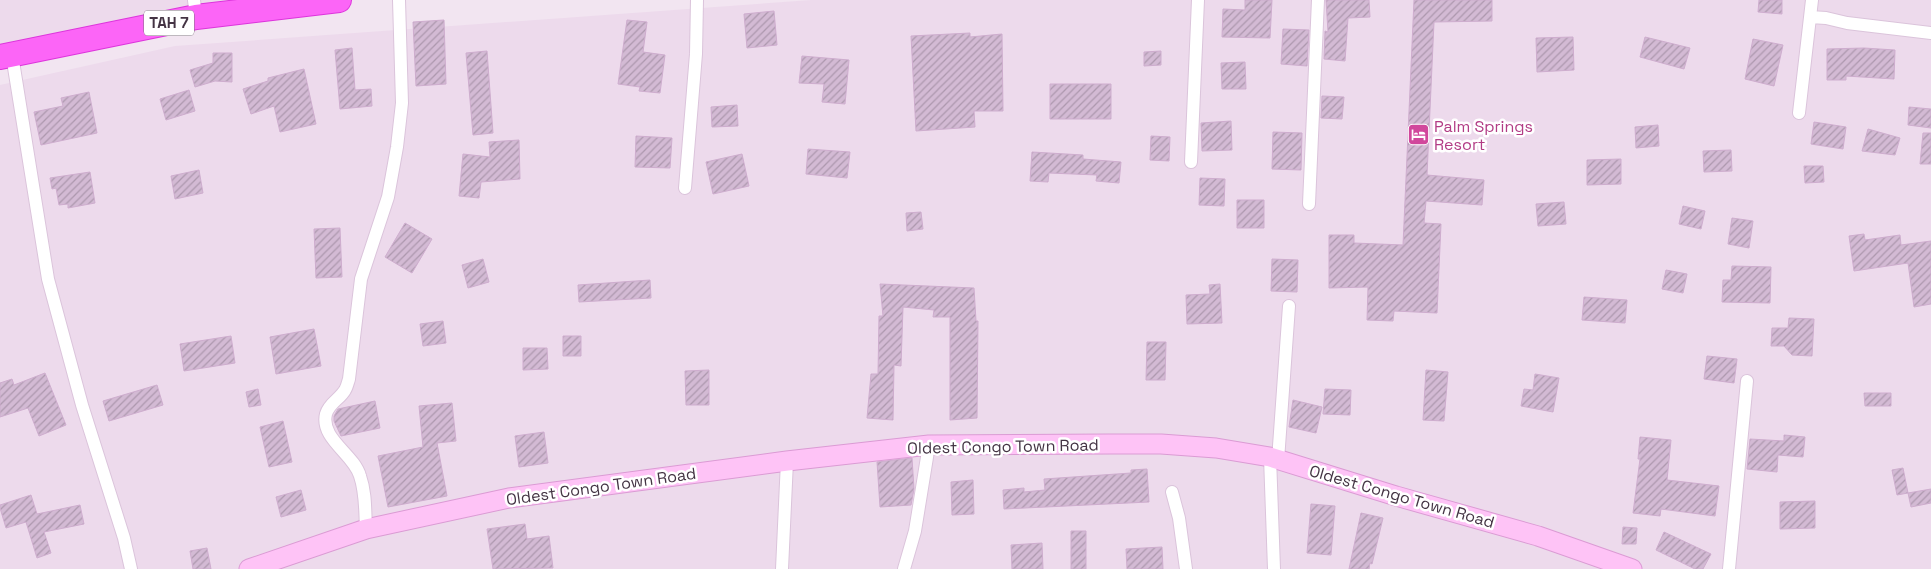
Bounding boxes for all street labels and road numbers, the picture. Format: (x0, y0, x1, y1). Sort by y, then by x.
road number: TAH 7 (144, 10, 194, 36)
street label: Oldest Congo Town Road (907, 434, 1099, 459)
street label: Oldest Congo Town Road (1307, 460, 1497, 533)
street label: Oldest Congo Town Road (505, 463, 697, 510)

